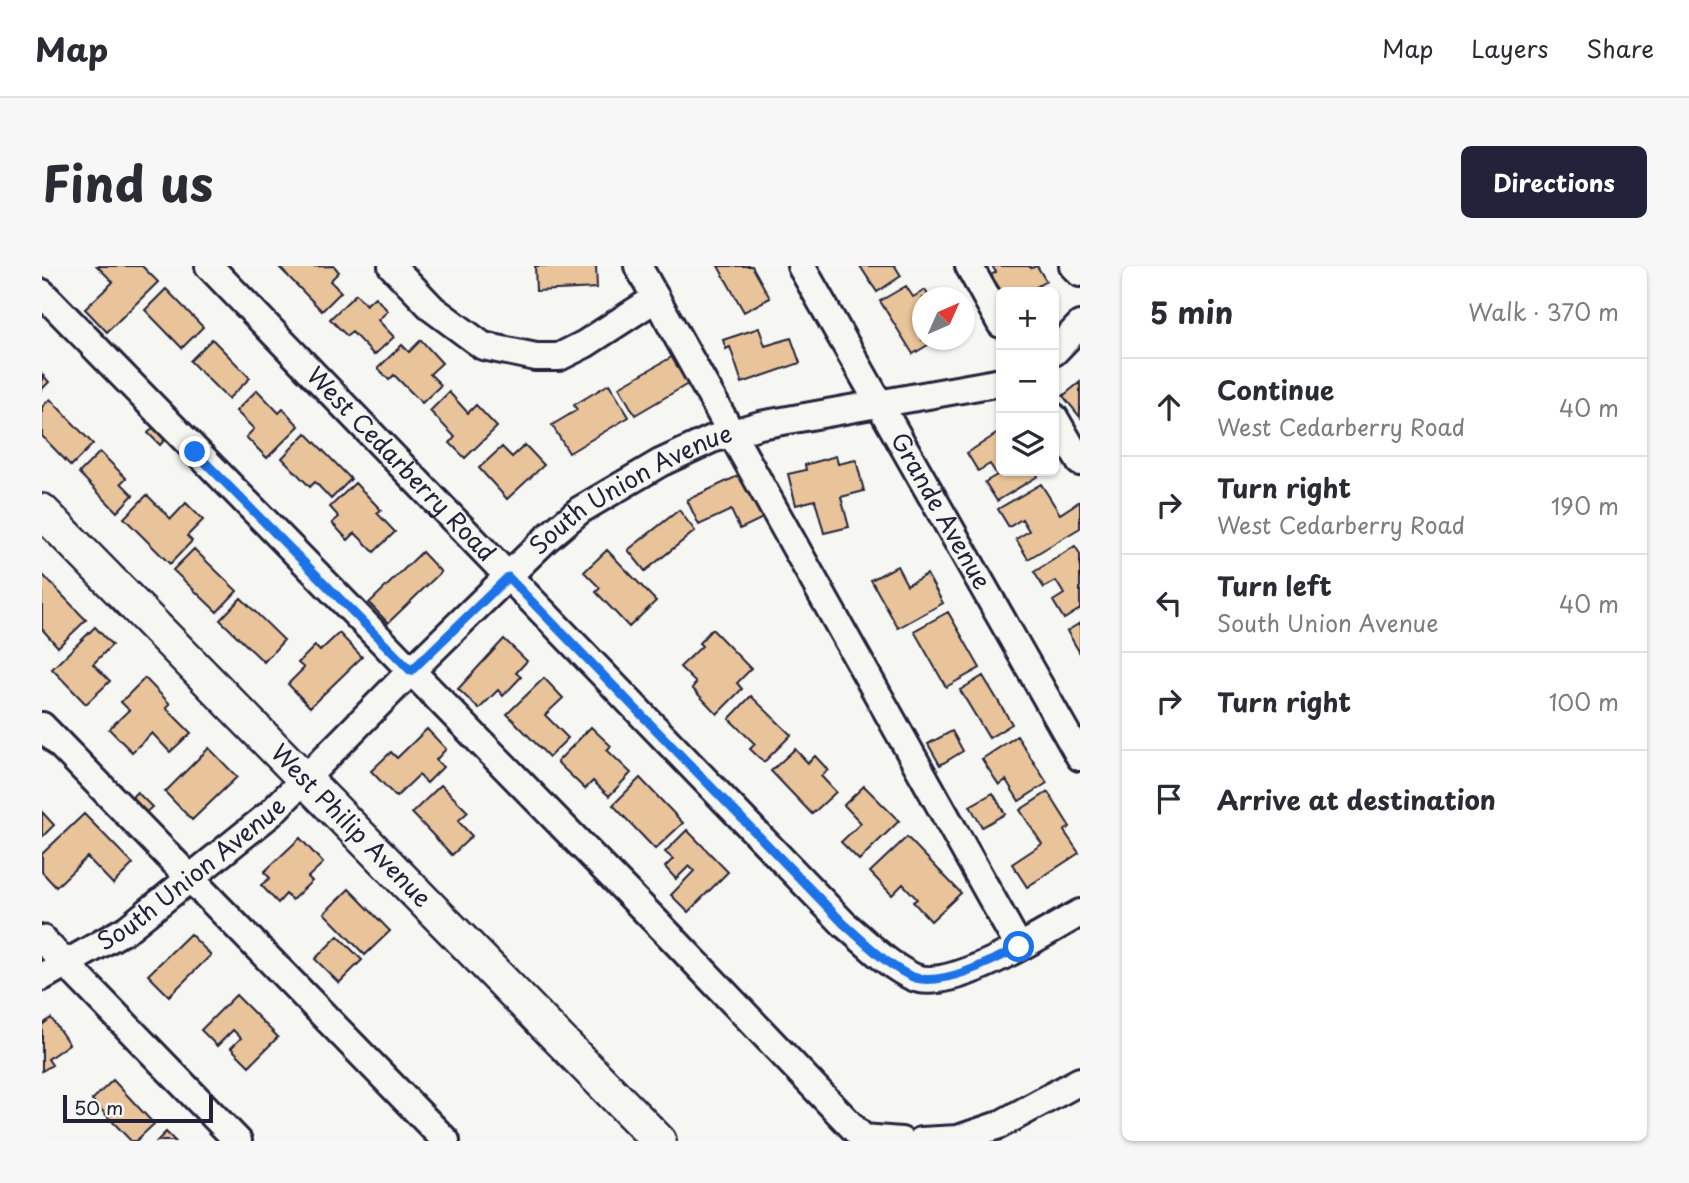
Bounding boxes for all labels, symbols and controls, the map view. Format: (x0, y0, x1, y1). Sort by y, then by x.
text: Map (35, 23, 108, 73)
text: Map (1382, 30, 1433, 66)
text: Layers (1471, 30, 1548, 66)
text: Share (1586, 30, 1654, 66)
text: Find us (42, 145, 213, 219)
button: Directions (1461, 146, 1647, 218)
north arrow (912, 287, 975, 350)
map controls (996, 287, 1059, 476)
button: + (996, 287, 1059, 350)
text: 5 min (1150, 289, 1233, 334)
text: Walk · 370 m (1468, 294, 1619, 329)
button: − (996, 350, 1059, 413)
street label: West Cedarberry Road (299, 358, 505, 569)
text: Continue (1217, 370, 1334, 409)
icon: ahead (1150, 388, 1188, 426)
text: 40 m (1559, 390, 1619, 425)
text: West Cedarberry Road (1217, 409, 1465, 444)
button: layers (996, 413, 1059, 476)
street label: South Union Avenue (520, 414, 736, 562)
street label: Grande Avenue (883, 425, 1001, 595)
route end (179, 436, 210, 467)
text: Turn right (1217, 468, 1351, 507)
icon: right (1150, 486, 1188, 524)
text: 190 m (1551, 488, 1619, 523)
text: West Cedarberry Road (1217, 507, 1465, 542)
text: Turn left (1217, 566, 1332, 605)
icon: left (1150, 584, 1188, 622)
text: 40 m (1559, 586, 1619, 621)
text: South Union Avenue (1217, 605, 1439, 640)
icon: right (1150, 682, 1188, 720)
text: Turn right (1217, 682, 1351, 721)
text: 100 m (1549, 684, 1619, 719)
street label: West Philip Avenue (263, 735, 441, 915)
icon: arrive (1150, 780, 1188, 818)
text: Arrive at destination (1217, 780, 1496, 819)
street label: South Union Avenue (90, 788, 293, 958)
route start (1003, 931, 1034, 962)
scale bar (63, 1092, 214, 1124)
text: 50 m (74, 1093, 123, 1121)

